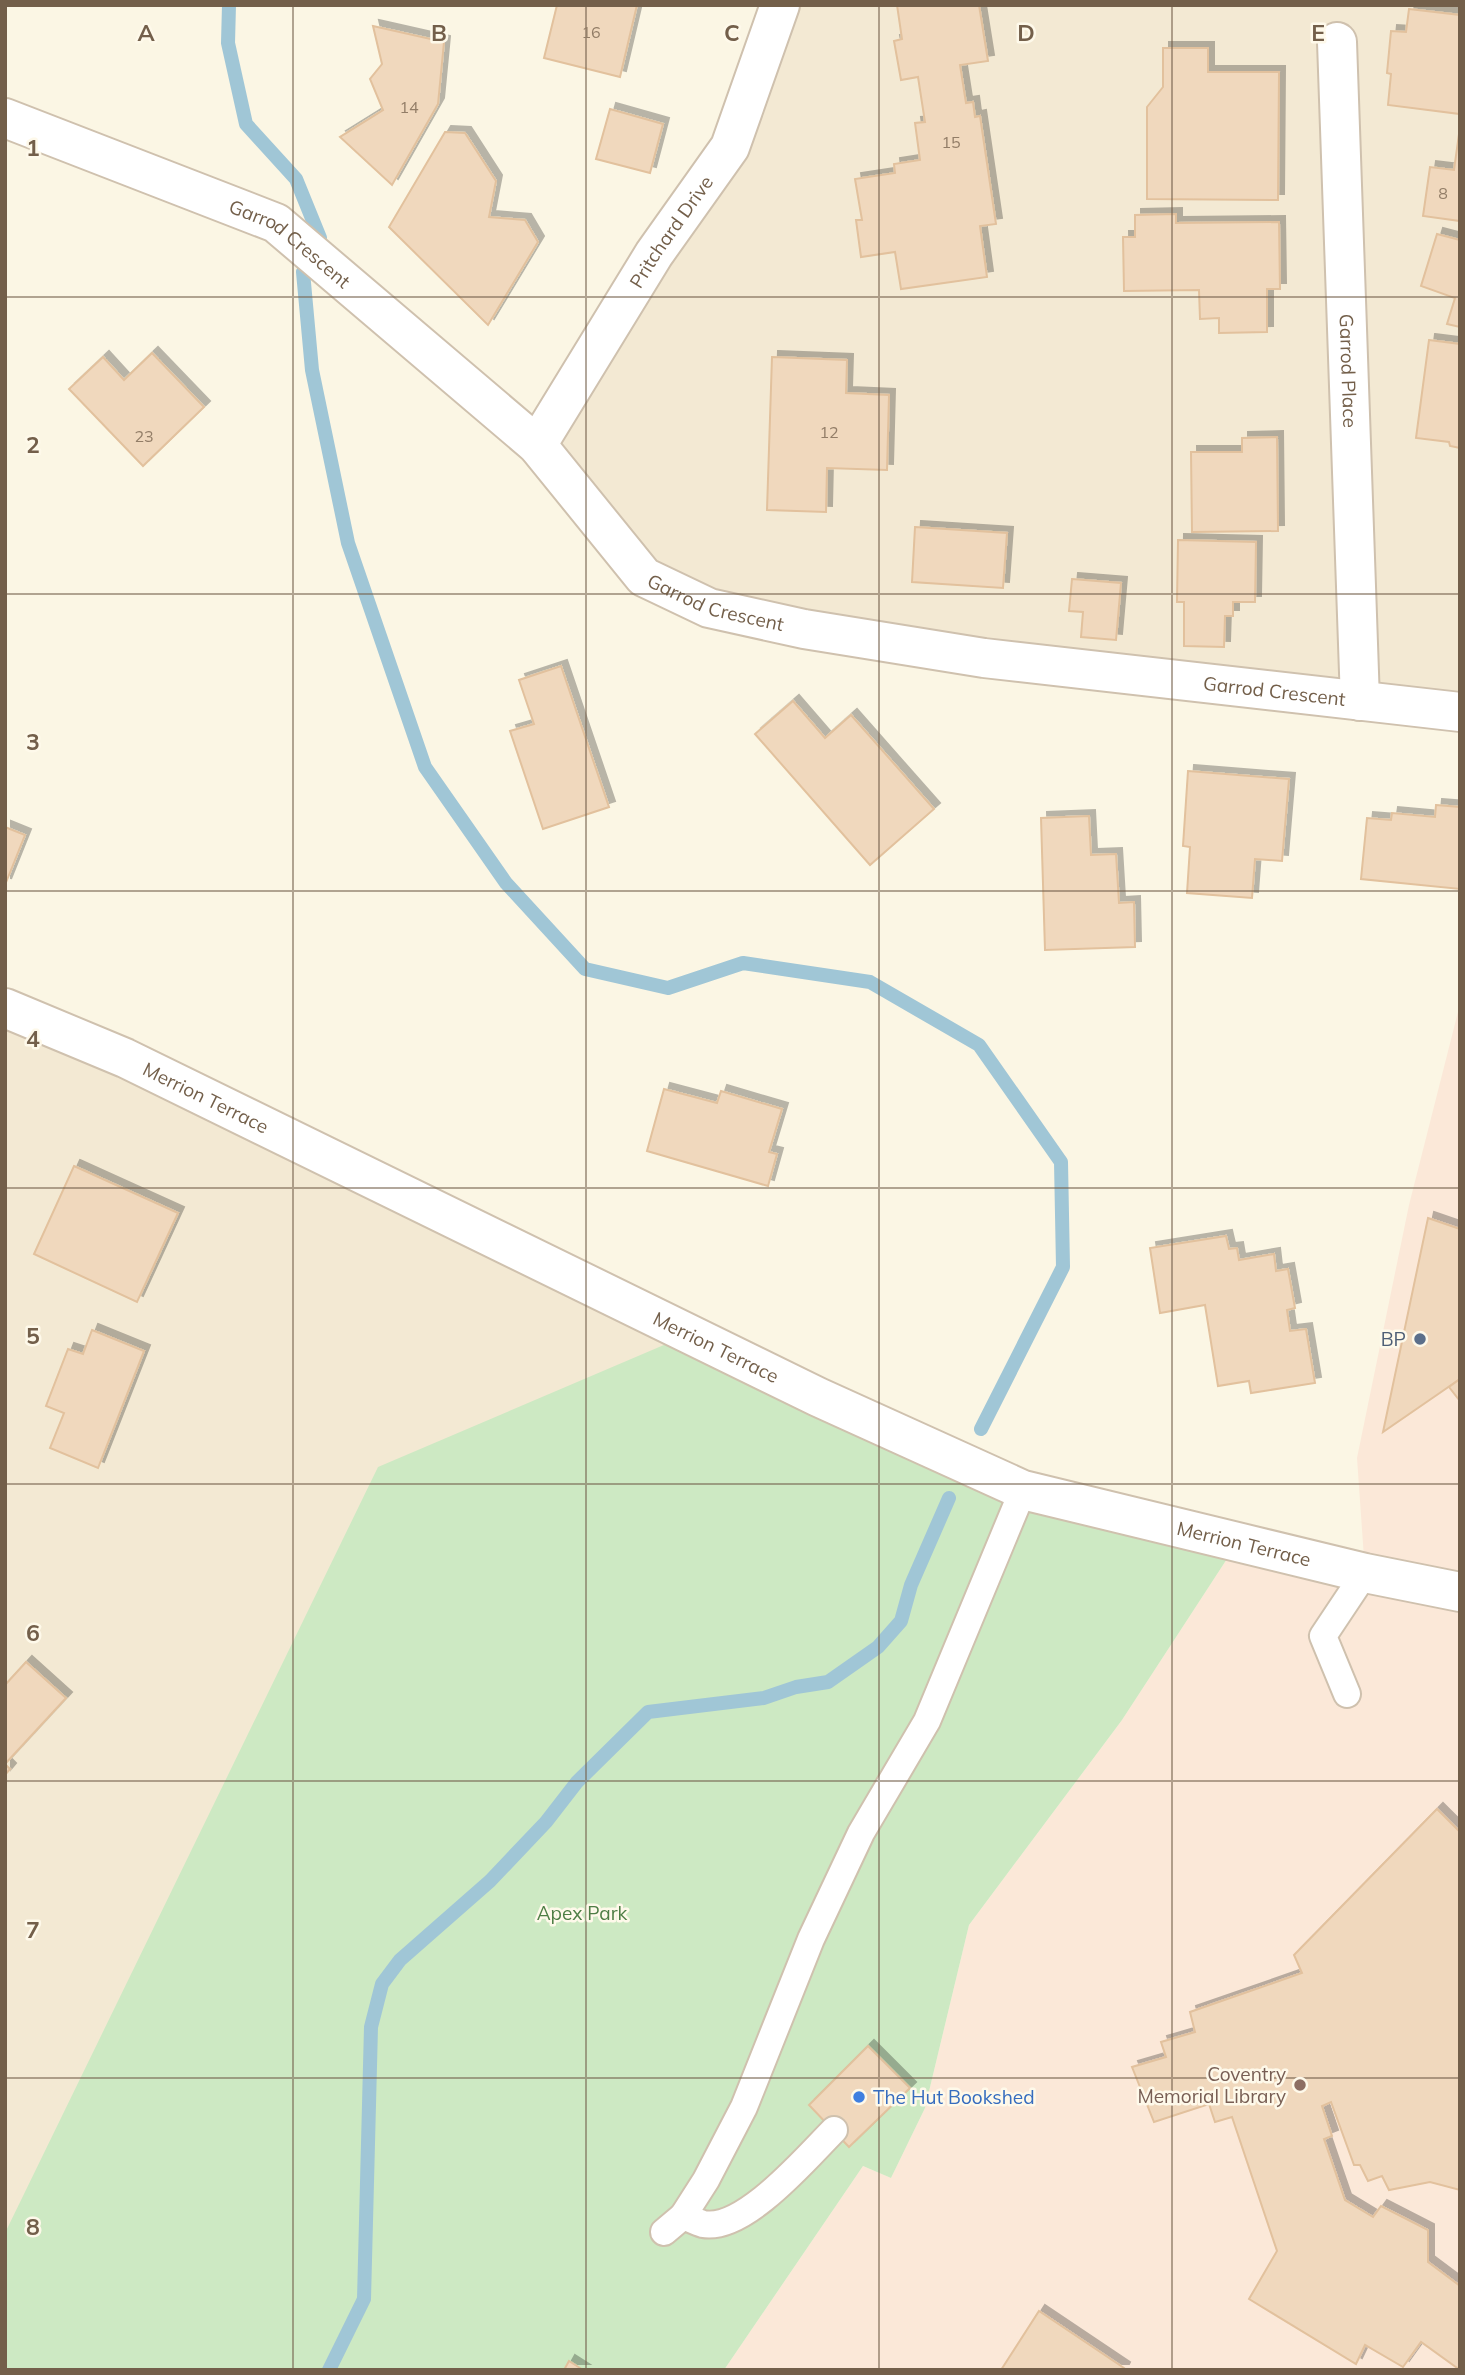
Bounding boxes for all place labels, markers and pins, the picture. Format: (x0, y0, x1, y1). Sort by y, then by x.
place label: BP (1381, 1327, 1406, 1351)
marker: BP (1412, 1331, 1428, 1347)
place label: Coventry Memorial Library (1137, 2062, 1286, 2108)
marker: Coventry Memorial Library (1292, 2077, 1308, 2093)
place label: The Hut Bookshed (873, 2085, 1035, 2109)
marker: The Hut Bookshed (851, 2089, 867, 2105)

